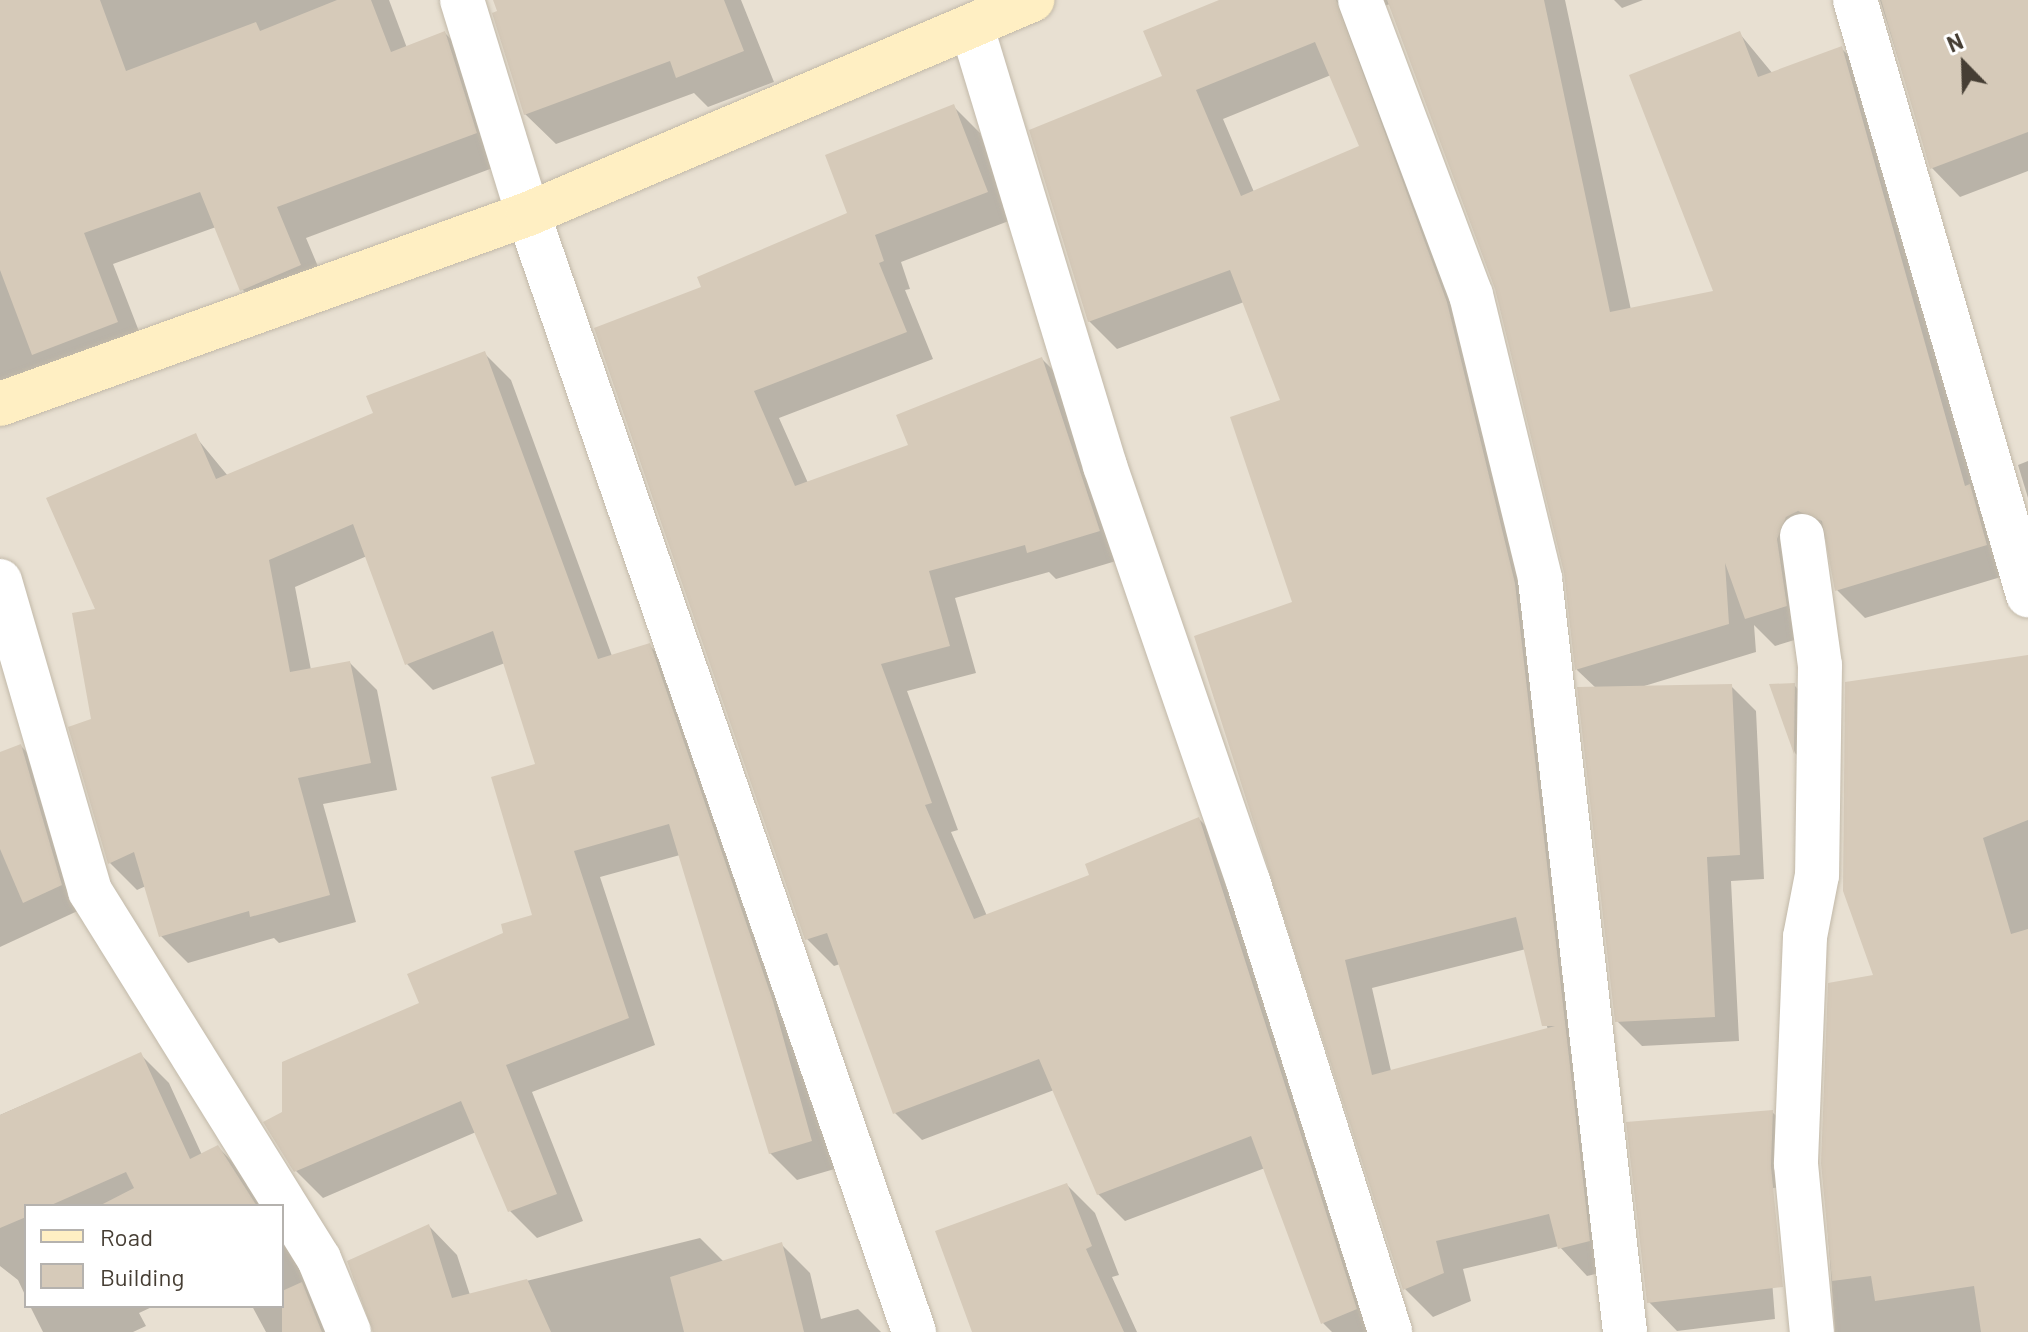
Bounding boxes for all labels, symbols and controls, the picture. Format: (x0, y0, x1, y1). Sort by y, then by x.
north arrow (1924, 24, 2004, 104)
text: N (1943, 27, 1966, 57)
legend (24, 1204, 284, 1308)
text: Road (100, 1222, 153, 1251)
text: Building (100, 1262, 184, 1291)

